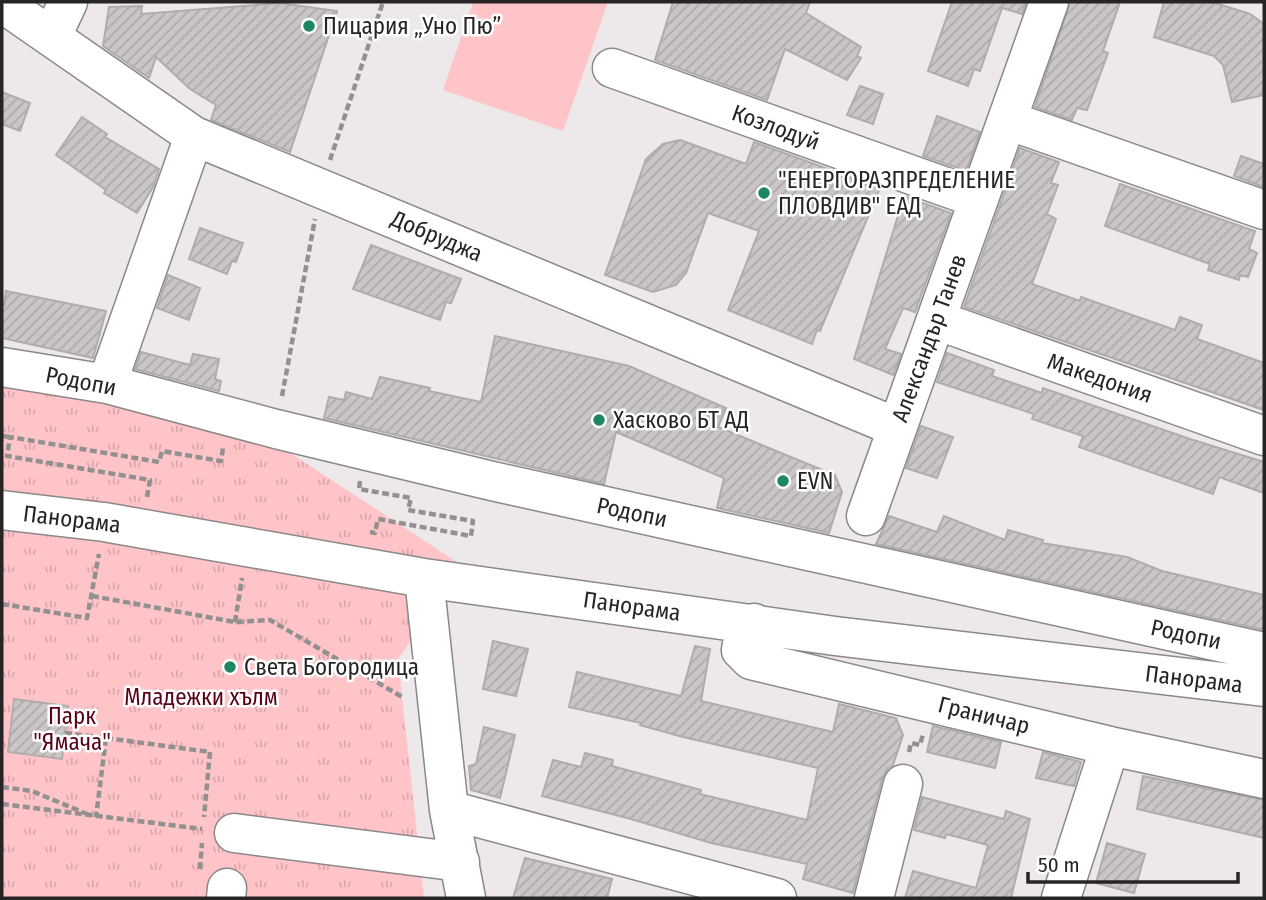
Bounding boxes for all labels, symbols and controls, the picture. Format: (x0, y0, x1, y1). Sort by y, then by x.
place label: Пицария „Уно Пю” (323, 12, 501, 40)
marker: Пицария „Уно Пю” (301, 18, 317, 34)
street label: Козлодуй (728, 98, 824, 156)
place label: "ЕНЕРГОРАЗПРЕДЕЛЕНИЕ ПЛОВДИВ" ЕАД (778, 166, 1015, 220)
marker: "ЕНЕРГОРАЗПРЕДЕЛЕНИЕ ПЛОВДИВ" ЕАД (756, 185, 772, 201)
street label: Добруджа (386, 204, 487, 268)
street label: Александър Танев (886, 250, 972, 426)
street label: Македония (1044, 347, 1156, 409)
street label: Родопи (43, 360, 119, 402)
place label: Хасково БТ АД (613, 406, 749, 434)
marker: Хасково БТ АД (591, 412, 607, 428)
place label: EVN (797, 467, 833, 495)
marker: EVN (775, 473, 791, 489)
street label: Родопи (594, 491, 670, 533)
street label: Панорама (22, 499, 122, 539)
street label: Панорама (581, 585, 683, 627)
street label: Родопи (1148, 613, 1224, 655)
place label: Света Богородица (244, 653, 419, 681)
marker: Света Богородица (222, 659, 238, 675)
street label: Панорама (1144, 659, 1244, 699)
park label: Младежки хълм (124, 683, 278, 711)
street label: Граничар (935, 690, 1033, 740)
park label: Парк "Ямача" (33, 702, 111, 756)
scale bar (1028, 841, 1238, 885)
text: 50 m (1038, 852, 1080, 878)

